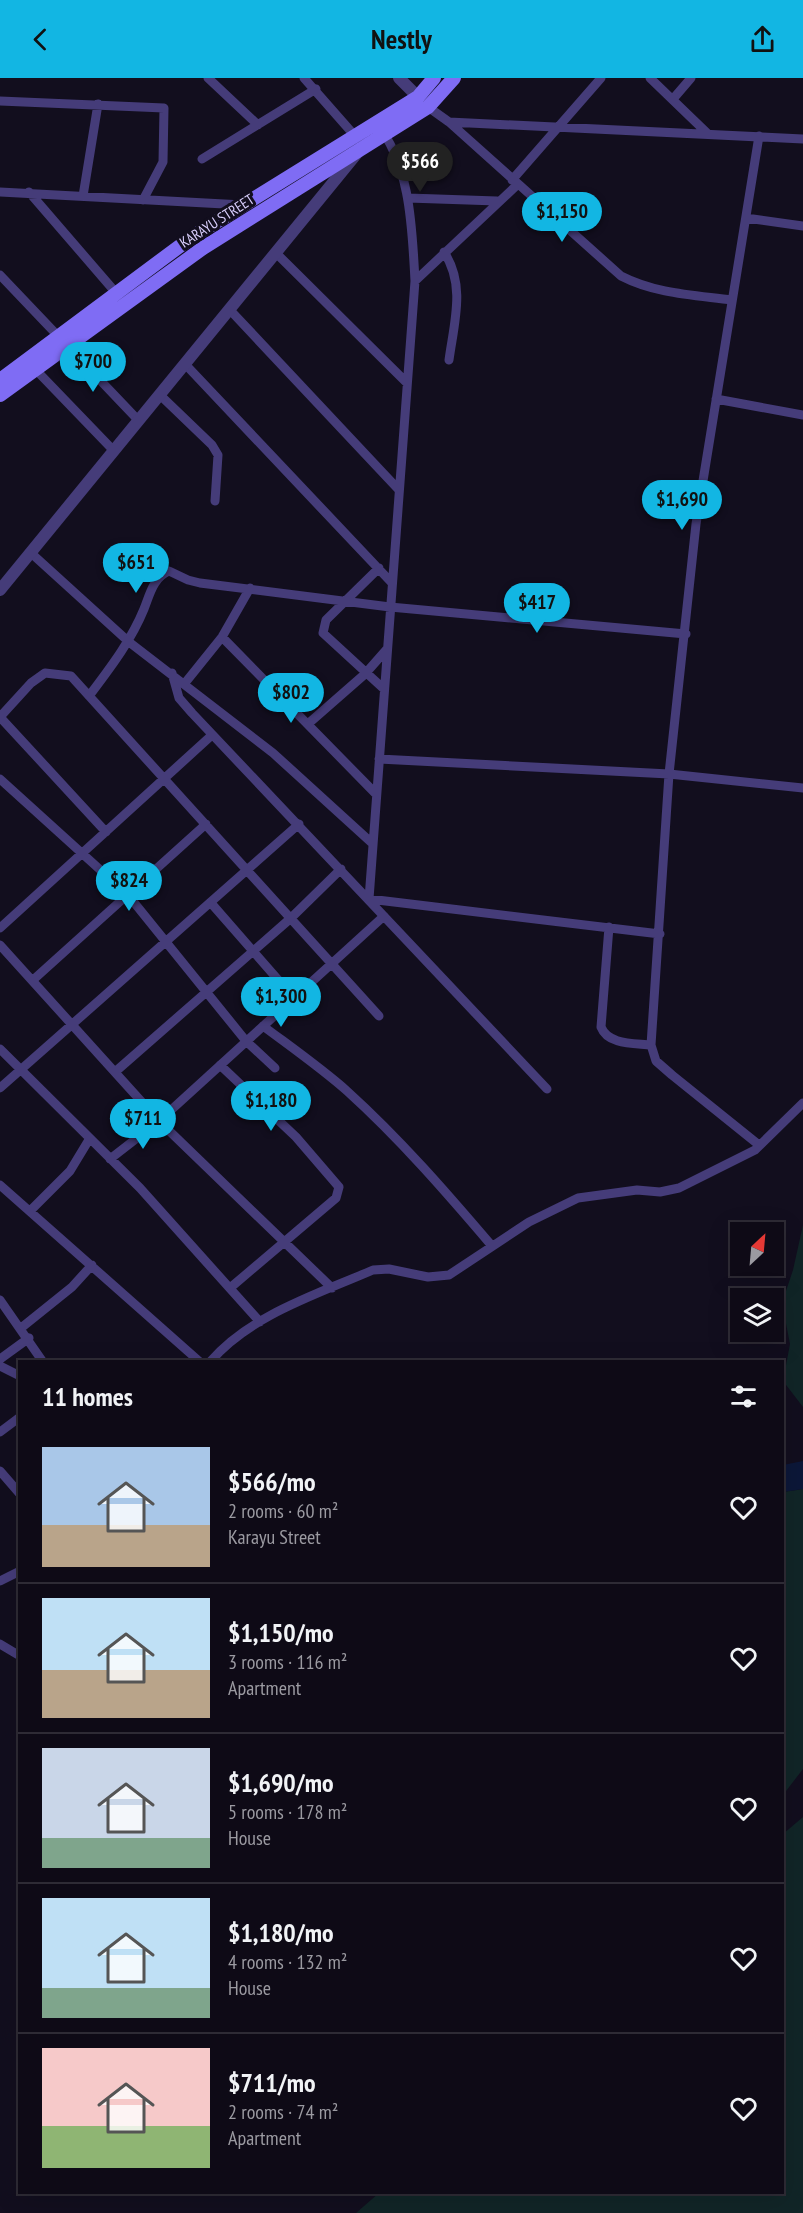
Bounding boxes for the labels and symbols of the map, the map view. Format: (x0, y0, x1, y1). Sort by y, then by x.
pin: $566 (384, 142, 456, 193)
street label: KARAYU STREET (176, 189, 258, 252)
pin: $1,150 (513, 192, 611, 243)
pin: $700 (57, 342, 129, 393)
pin: $1,690 (633, 480, 731, 531)
pin: $651 (100, 543, 172, 594)
pin: $417 (501, 583, 573, 634)
pin: $802 (255, 673, 327, 724)
pin: $824 (93, 861, 165, 912)
pin: $1,300 (232, 977, 330, 1028)
pin: $1,180 (222, 1081, 320, 1132)
pin: $711 (107, 1099, 179, 1150)
north arrow (730, 1222, 784, 1276)

